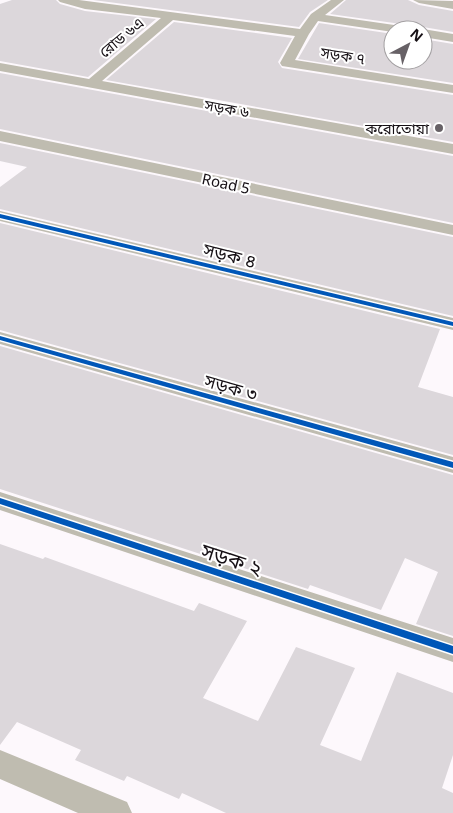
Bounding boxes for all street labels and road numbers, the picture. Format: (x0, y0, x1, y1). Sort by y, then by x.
street label: রোড ৬এ (94, 12, 148, 62)
street label: সড়ক ৭ (318, 41, 367, 68)
street label: সড়ক ৬ (202, 94, 251, 122)
street label: Road 5 (200, 168, 252, 198)
street label: সড়ক ৪ (200, 237, 259, 273)
street label: সড়ক ৩ (201, 368, 261, 406)
street label: সড়ক ২ (197, 536, 267, 582)

